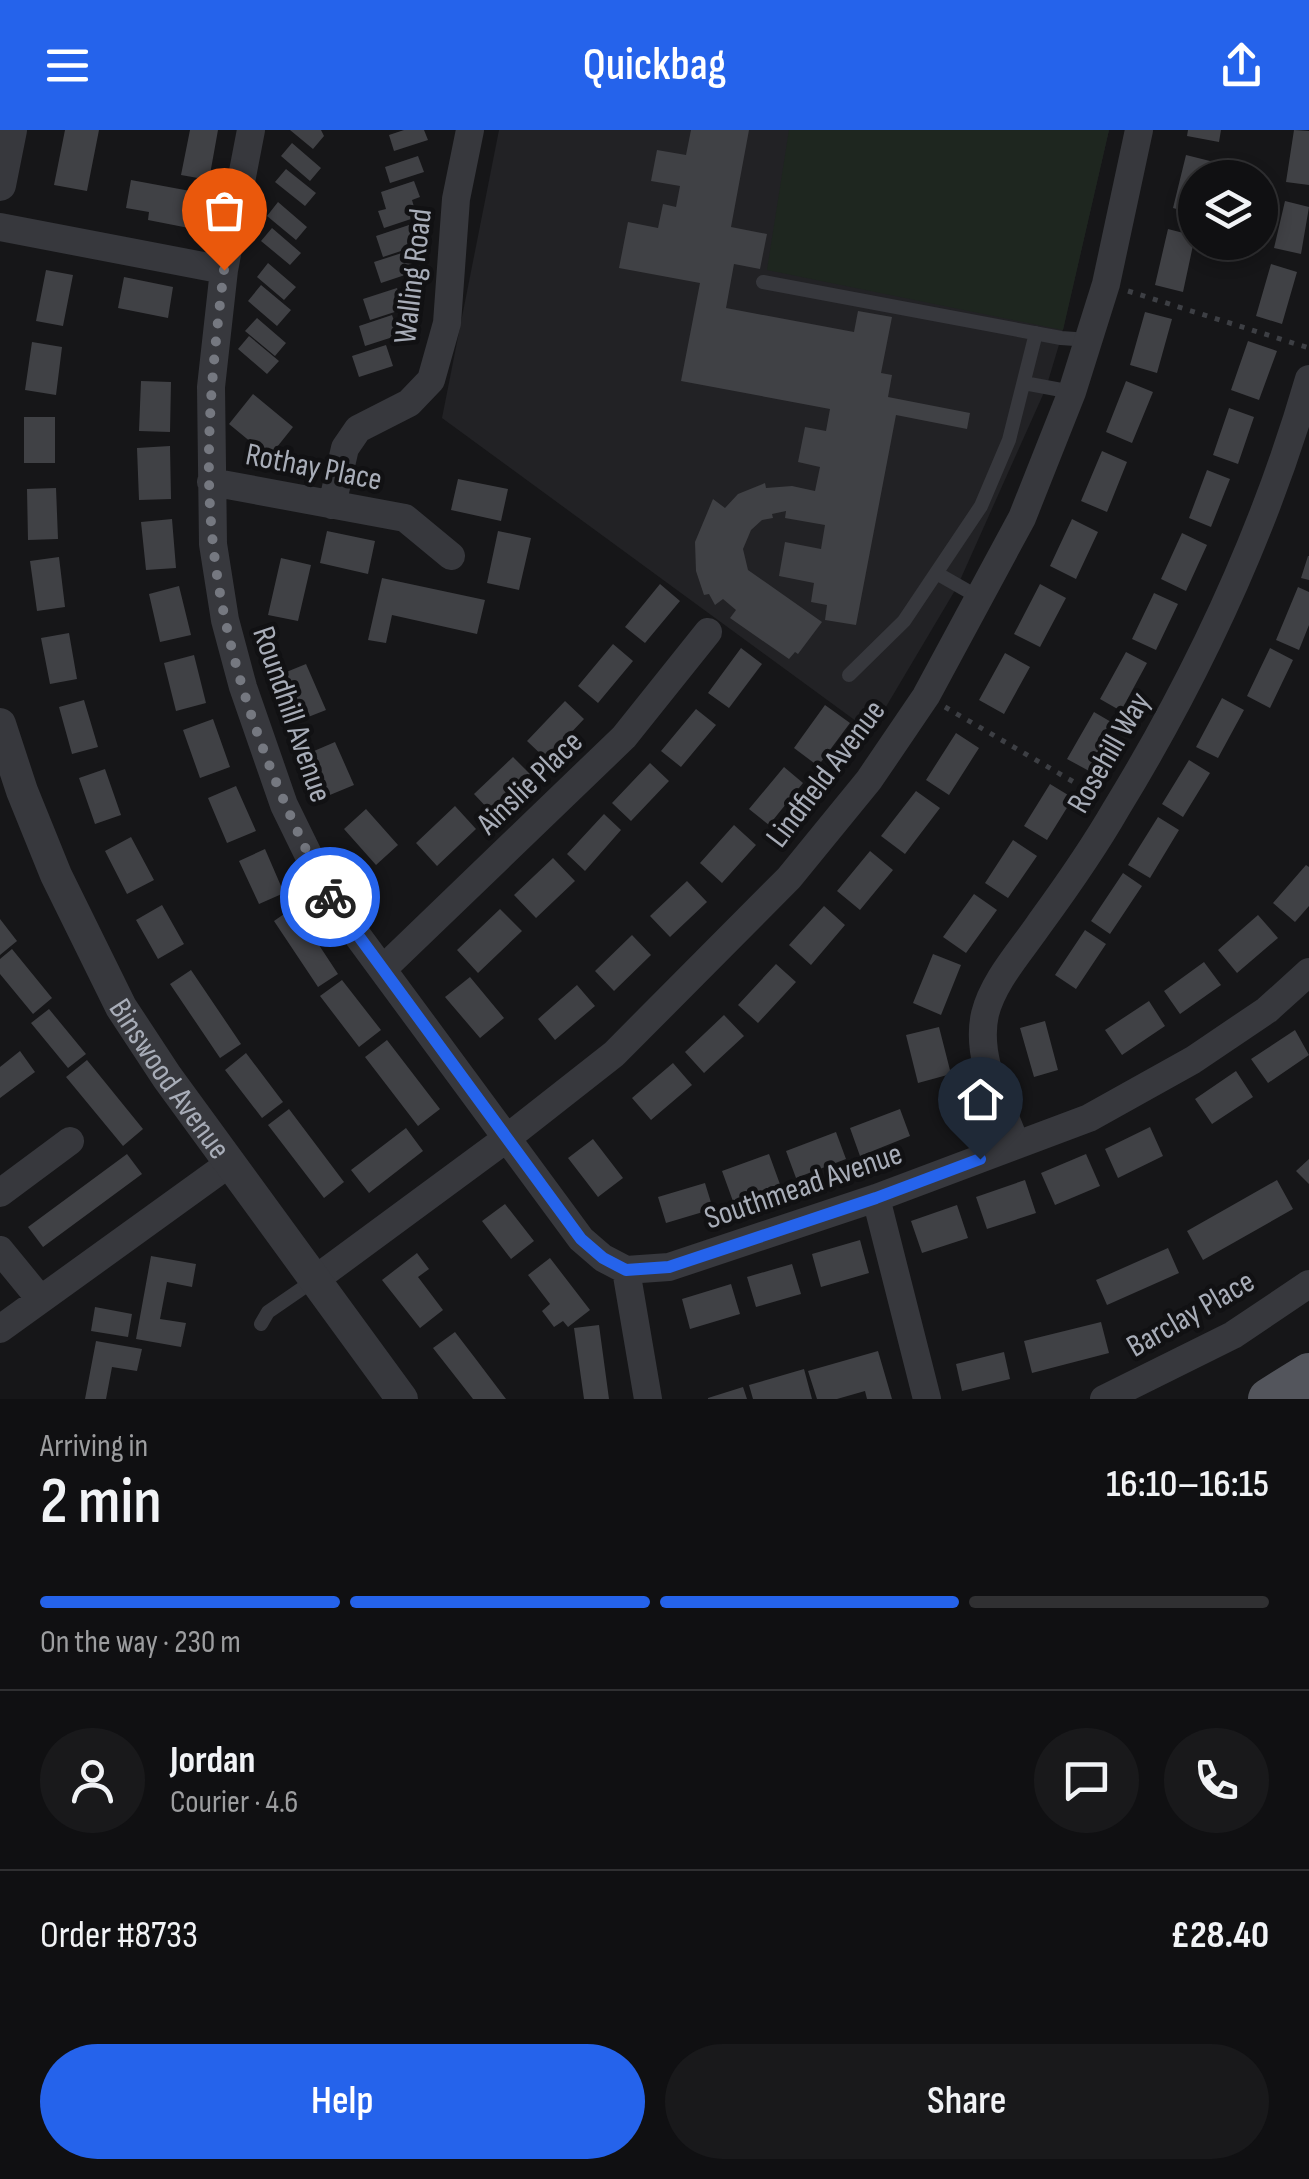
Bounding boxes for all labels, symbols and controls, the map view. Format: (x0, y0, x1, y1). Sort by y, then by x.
icon: menu (40, 38, 95, 93)
text: Quickbag (583, 38, 726, 93)
icon: share (1214, 38, 1269, 93)
map controls (1178, 160, 1278, 260)
button: layers (1178, 160, 1278, 260)
pin (182, 168, 267, 271)
icon: bag (197, 183, 252, 238)
street label: Walling Road (386, 206, 441, 346)
street label: Rothay Place (242, 435, 385, 500)
street label: Roundhill Avenue (243, 622, 340, 807)
street label: Rosehill Way (1059, 685, 1159, 820)
street label: Lindfield Avenue (758, 693, 894, 855)
street label: Ainslie Place (468, 723, 591, 844)
courier (280, 847, 380, 947)
icon: bike (303, 870, 358, 925)
street label: Binswood Avenue (100, 992, 238, 1167)
pin (938, 1057, 1023, 1160)
icon: home (953, 1072, 1008, 1127)
street label: Southmead Avenue (700, 1134, 907, 1238)
street label: Barclay Place (1120, 1262, 1262, 1366)
text: Arriving in (40, 1427, 148, 1466)
text: 16:10–16:15 (1106, 1462, 1269, 1507)
text: 2 min (40, 1464, 162, 1542)
text: On the way · 230 m (40, 1623, 241, 1662)
button: person (40, 1728, 145, 1833)
button: chat (1034, 1728, 1139, 1833)
button: phone (1164, 1728, 1269, 1833)
text: Jordan (170, 1738, 255, 1783)
text: Courier · 4.6 (170, 1783, 298, 1822)
text: Order #8733 (40, 1913, 198, 1958)
text: £28.40 (1170, 1913, 1269, 1958)
button: Help (40, 2044, 645, 2159)
button: Share (665, 2044, 1269, 2159)

